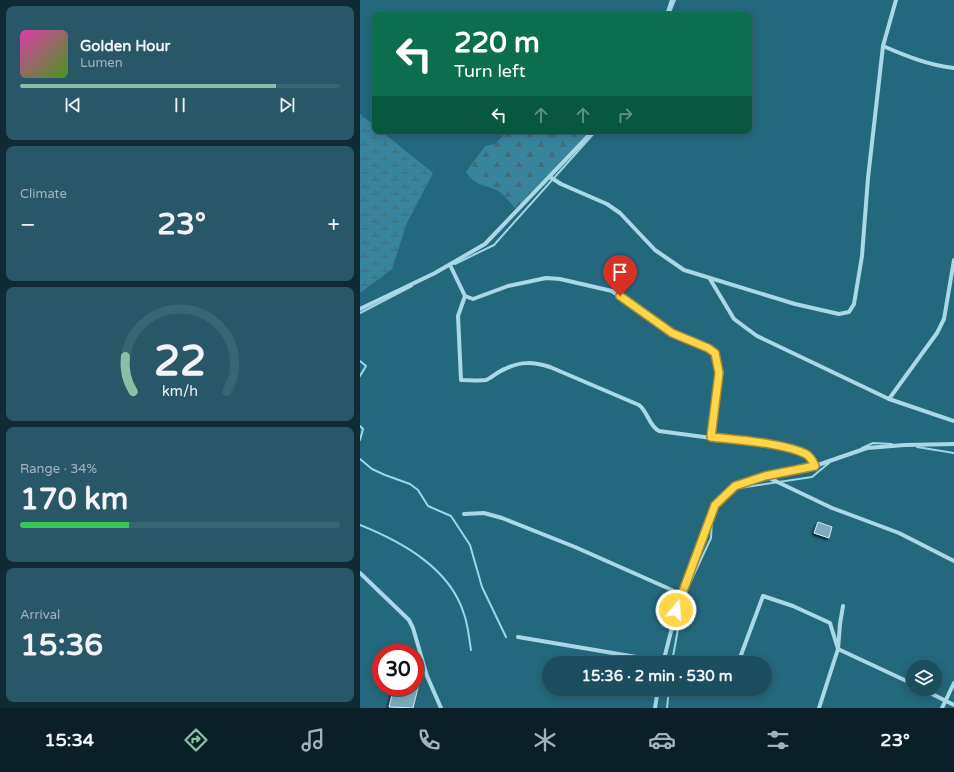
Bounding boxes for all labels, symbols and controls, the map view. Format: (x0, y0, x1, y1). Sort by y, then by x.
text: 220 m (454, 26, 540, 60)
icon: left (388, 28, 440, 80)
text: Golden Hour (80, 37, 170, 55)
text: Lumen (80, 55, 123, 71)
text: Turn left (454, 60, 526, 82)
icon: previous (62, 94, 84, 116)
icon: pause (169, 94, 191, 116)
icon: next (276, 94, 298, 116)
icon: left (488, 104, 510, 126)
icon: ahead (530, 104, 552, 126)
icon: ahead (572, 104, 594, 126)
icon: right (614, 104, 636, 126)
text: Climate (20, 186, 67, 202)
text: 23° (157, 206, 206, 243)
text: − (20, 212, 36, 238)
text: + (328, 212, 340, 238)
pin (603, 255, 637, 296)
icon: arrive (609, 261, 631, 283)
text: 22 (154, 337, 206, 387)
text: km/h (162, 383, 198, 400)
text: Range · 34% (20, 461, 97, 477)
text: 170 km (20, 481, 128, 518)
position arrow (655, 589, 697, 631)
text: Arrival (20, 607, 60, 623)
text: 15:36 (20, 627, 103, 664)
speed limit sign: 30 (372, 644, 424, 696)
map controls (906, 660, 942, 696)
button: layers (906, 660, 942, 696)
text: 15:36 · 2 min · 530 m (582, 667, 732, 685)
icon: directions (182, 726, 210, 754)
icon: music (299, 726, 327, 754)
icon: phone (415, 726, 443, 754)
icon: climate (531, 726, 559, 754)
icon: car (648, 726, 676, 754)
icon: filters (764, 726, 792, 754)
text: 15:34 (44, 729, 94, 751)
text: 23° (880, 729, 910, 751)

